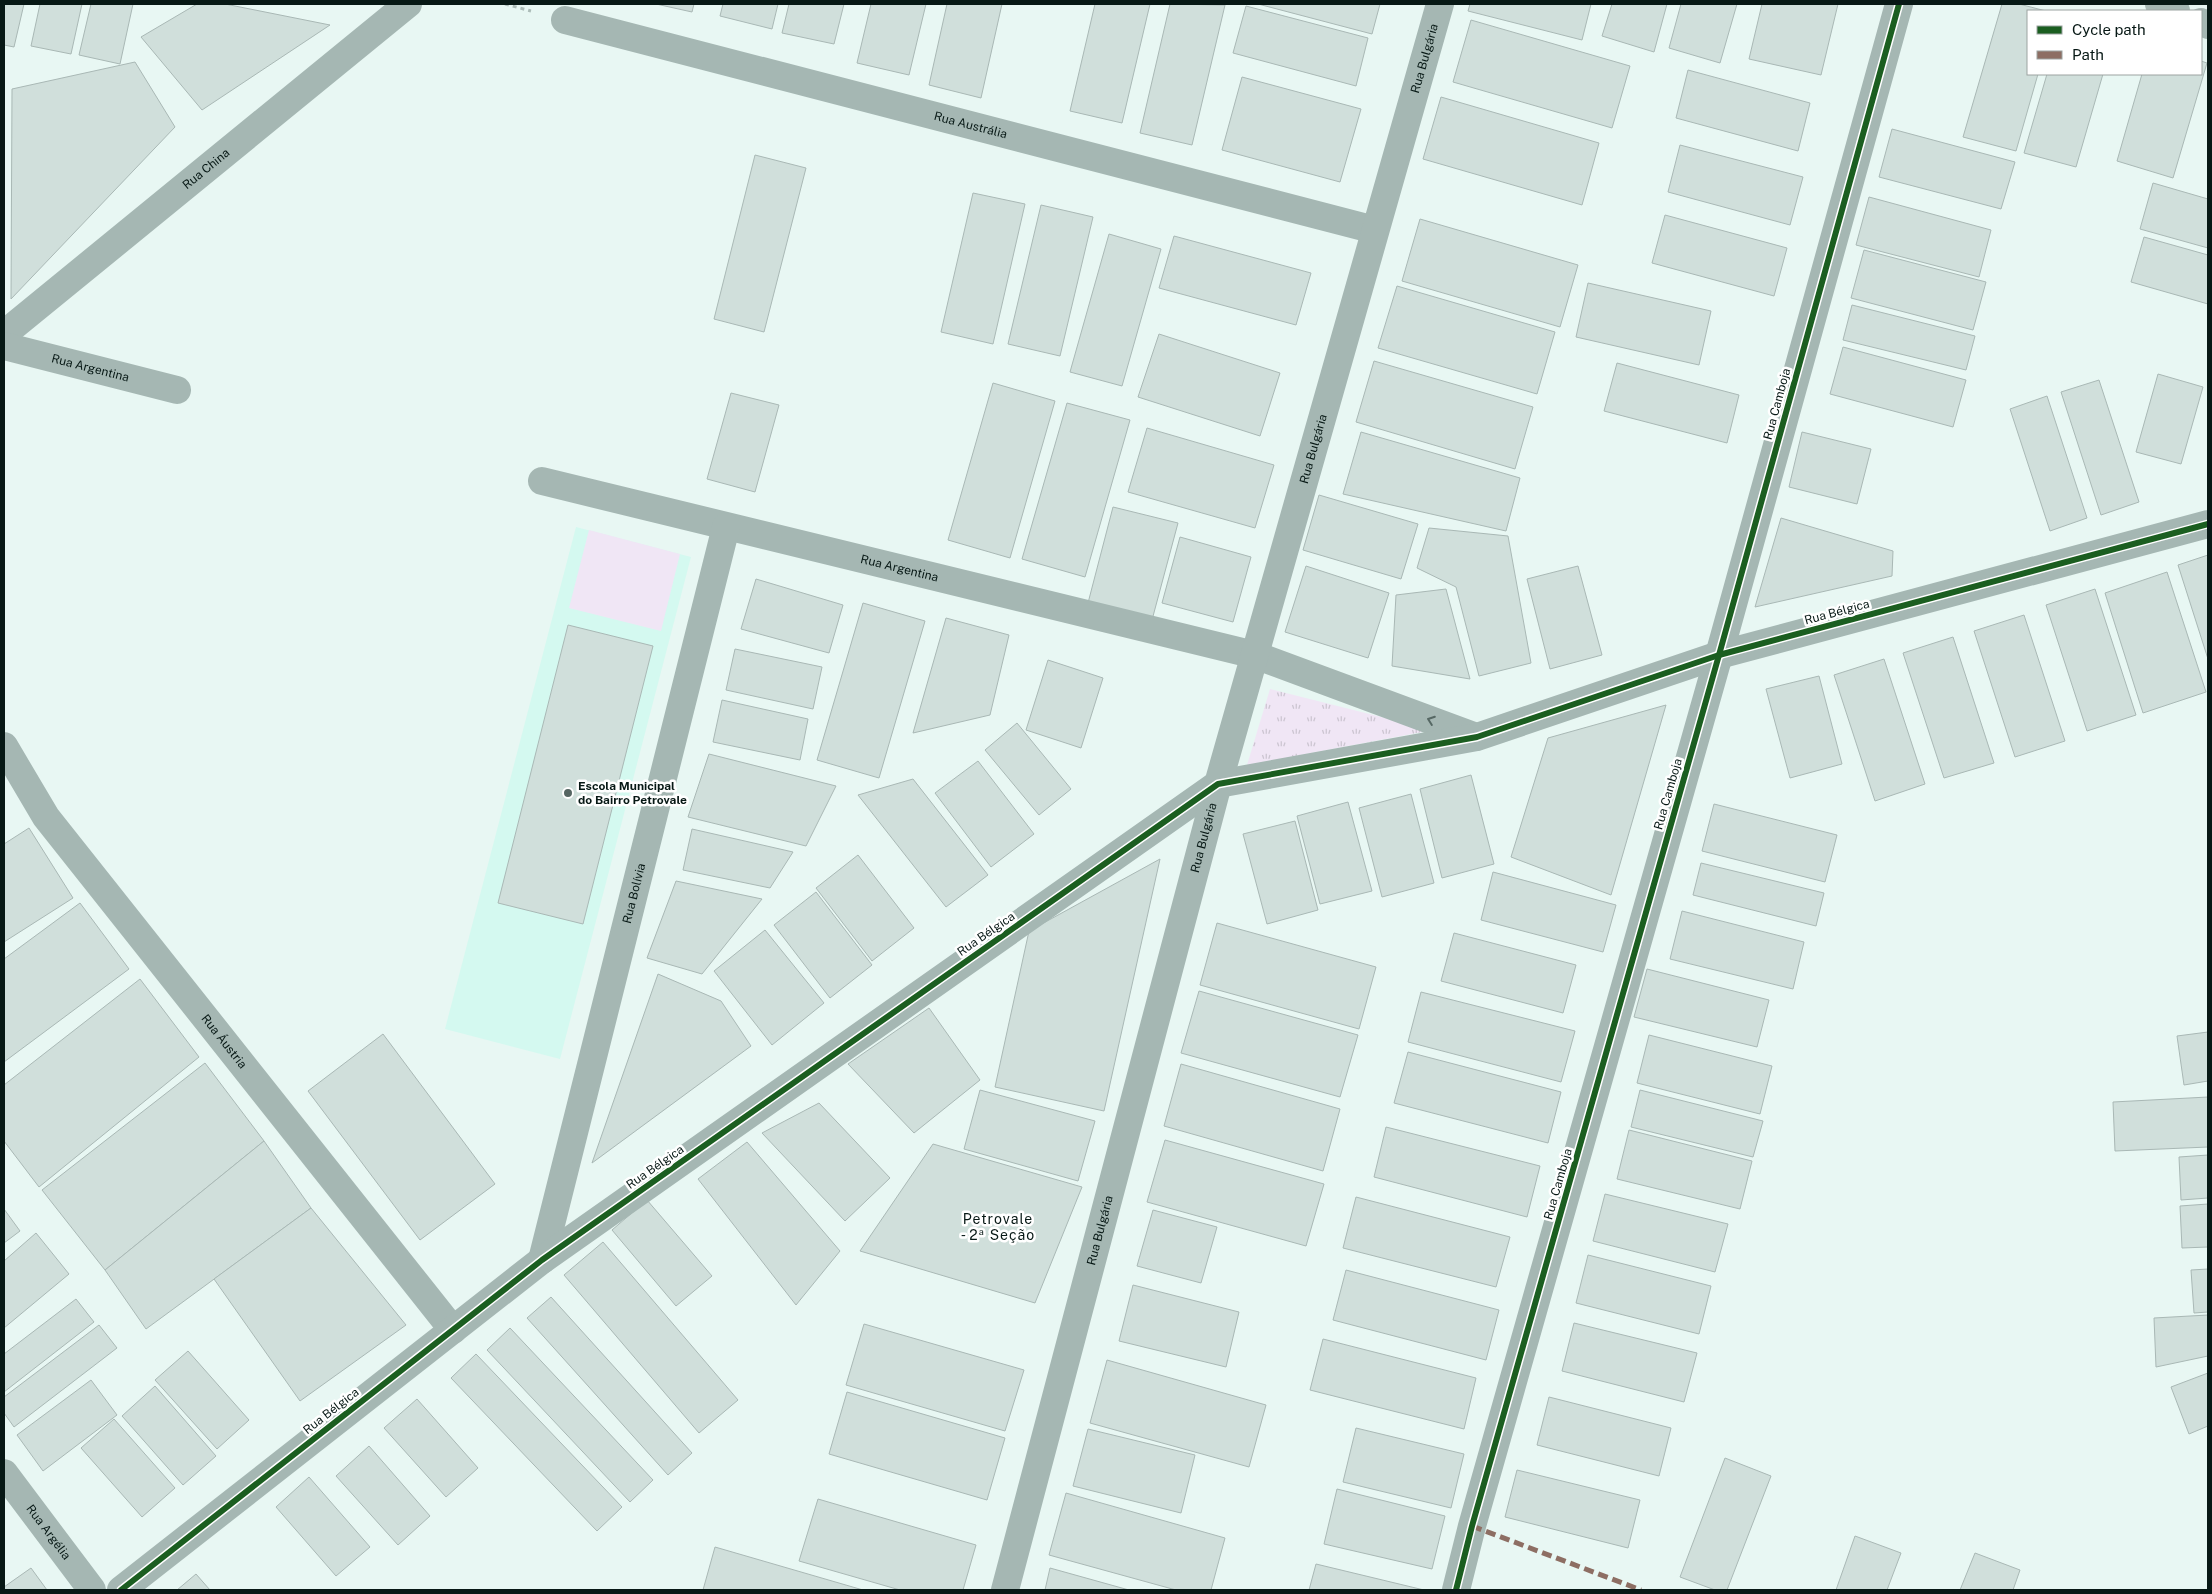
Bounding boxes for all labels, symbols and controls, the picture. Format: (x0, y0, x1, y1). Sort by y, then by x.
legend (2027, 10, 2202, 75)
text: Cycle path (2072, 21, 2146, 38)
street label: Rua Bulgária (1408, 22, 1441, 95)
text: Path (2072, 46, 2104, 63)
street label: Rua Austrália (933, 109, 1009, 141)
street label: Rua China (180, 146, 232, 192)
street label: Rua Argentina (50, 351, 131, 385)
street label: Rua Camboja (1761, 367, 1793, 441)
street label: Rua Bulgária (1297, 413, 1330, 485)
street label: Rua Argentina (859, 552, 940, 584)
street label: Rua Bélgica (1803, 597, 1871, 627)
one-way arrow (1428, 716, 1436, 726)
street label: Rua Camboja (1651, 757, 1685, 831)
place label: Escola Municipal do Bairro Petrovale (578, 779, 687, 807)
marker: Escola Municipal do Bairro Petrovale (562, 787, 574, 799)
street label: Rua Bulgária (1188, 801, 1220, 874)
street label: Rua Bolívia (620, 862, 648, 925)
street label: Rua Bélgica (955, 909, 1017, 959)
street label: Rua Áustria (198, 1012, 250, 1071)
street label: Rua Bélgica (624, 1142, 686, 1192)
street label: Rua Camboja (1541, 1147, 1575, 1221)
street label: Rua Bulgária (1084, 1194, 1116, 1267)
district label: Petrovale - 2ª Seção (961, 1211, 1035, 1243)
street label: Rua Bélgica (300, 1385, 362, 1437)
street label: Rua Argélia (23, 1502, 74, 1562)

